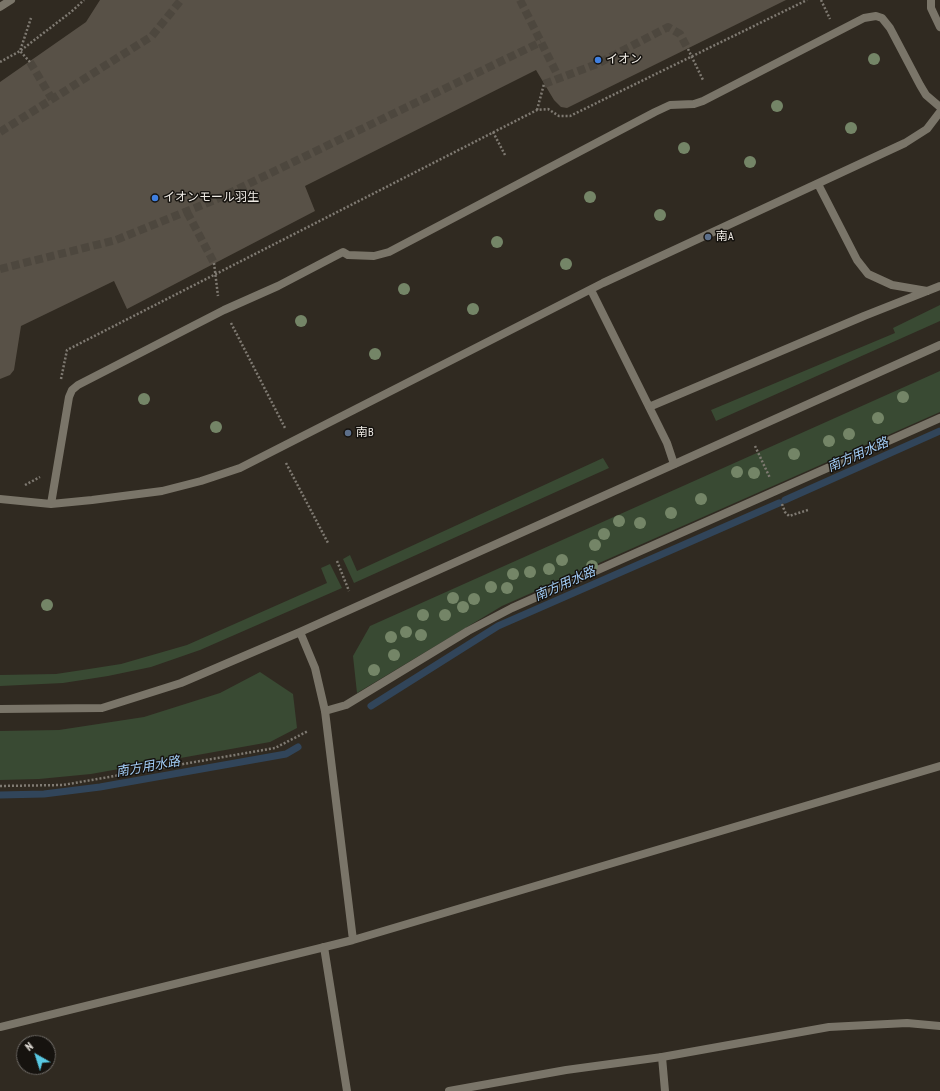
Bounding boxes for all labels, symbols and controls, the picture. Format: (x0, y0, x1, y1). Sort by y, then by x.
place label: イオン (606, 53, 642, 67)
marker: イオン (593, 55, 603, 65)
place label: イオンモール羽生 (163, 191, 259, 205)
marker: イオンモール羽生 (150, 193, 160, 203)
place label: 南A (716, 230, 734, 244)
marker: 南A (703, 232, 713, 242)
place label: 南B (356, 426, 374, 440)
marker: 南B (343, 428, 353, 438)
water label: 南方用水路 (825, 435, 891, 475)
water label: 南方用水路 (532, 564, 598, 604)
water label: 南方用水路 (115, 754, 181, 780)
north arrow (16, 1035, 56, 1075)
text: N (22, 1039, 36, 1054)

